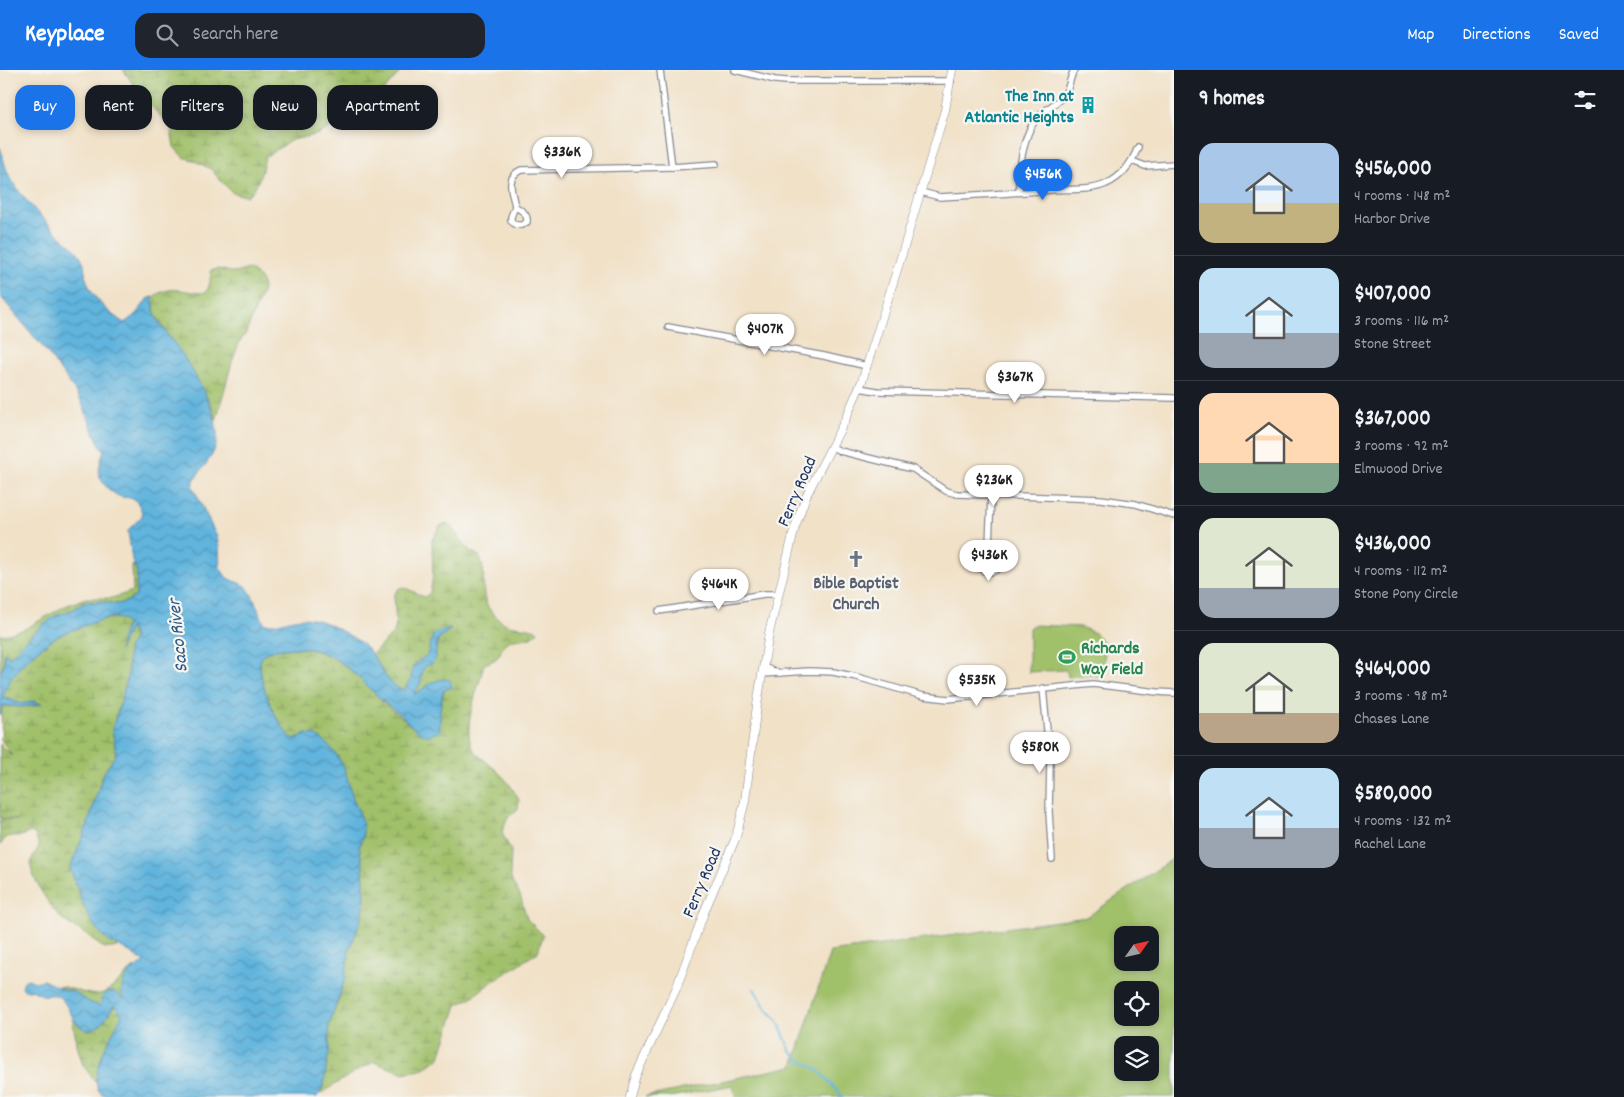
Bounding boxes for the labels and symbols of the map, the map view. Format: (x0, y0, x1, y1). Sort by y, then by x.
place label: The Inn at Atlantic Heights (964, 85, 1074, 131)
building icon: The Inn at Atlantic Heights (1078, 95, 1098, 115)
pin: $336K (527, 136, 597, 179)
pin: $456K (1008, 158, 1078, 201)
pin: $407K (730, 314, 800, 356)
pin: $367K (980, 362, 1050, 404)
street label: Ferry Road (772, 453, 824, 531)
pin: $236K (959, 464, 1029, 507)
pin: $436K (954, 540, 1024, 582)
church icon: Bible Baptist Church (846, 549, 866, 569)
pin: $464K (684, 568, 754, 611)
place label: Bible Baptist Church (813, 572, 899, 618)
water label: Saco River (162, 596, 197, 674)
place label: Richards Way Field (1081, 637, 1143, 683)
sports icon: Richards Way Field (1057, 647, 1077, 667)
pin: $535K (942, 664, 1012, 707)
pin: $580K (1005, 732, 1075, 774)
street label: Ferry Road (677, 844, 729, 922)
north arrow (1114, 926, 1159, 971)

